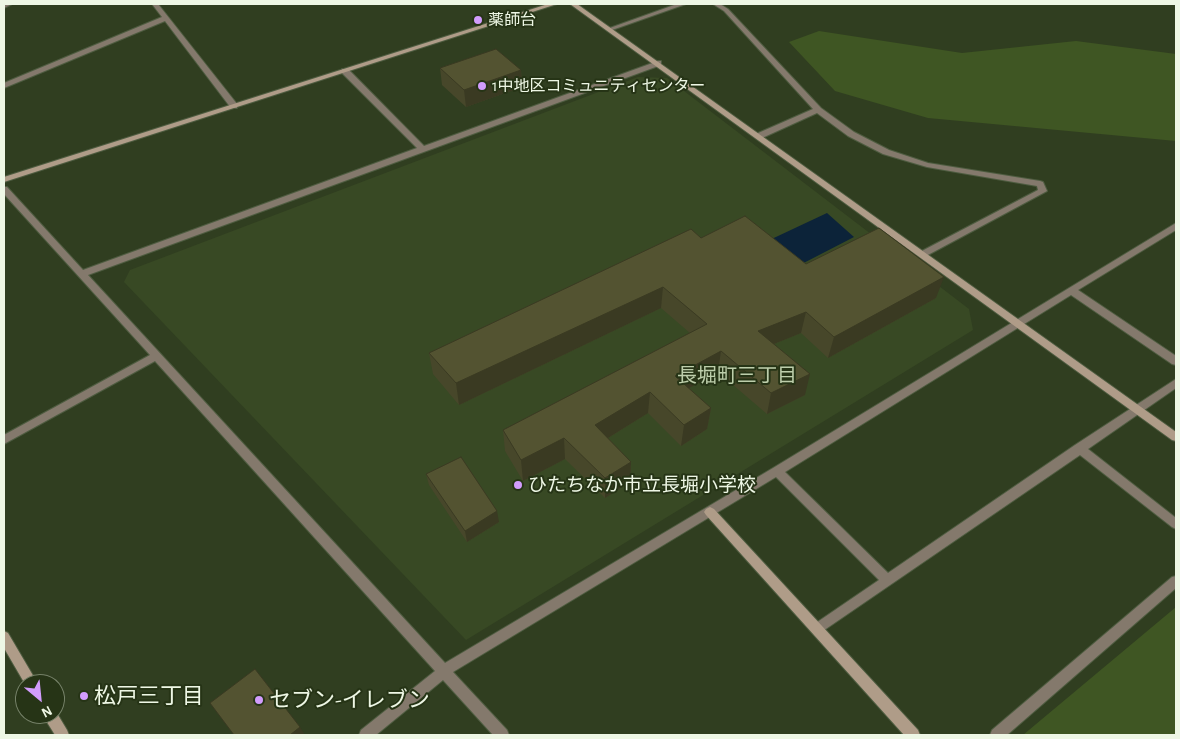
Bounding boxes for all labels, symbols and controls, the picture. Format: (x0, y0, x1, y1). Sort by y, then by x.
place label: 薬師台 (488, 10, 536, 30)
marker: 薬師台 (472, 14, 484, 26)
place label: 1中地区コミュニティセンター (492, 76, 706, 96)
marker: 1中地区コミュニティセンター (476, 80, 488, 92)
district label: 長堀町三丁目 (677, 364, 797, 388)
place label: ひたちなか市立長堀小学校 (528, 474, 756, 496)
marker: ひたちなか市立長堀小学校 (512, 479, 524, 491)
north arrow (15, 674, 65, 724)
place label: 松戸三丁目 (94, 683, 204, 709)
place label: セブン-イレブン (269, 687, 430, 713)
marker: 松戸三丁目 (78, 690, 90, 702)
marker: セブン-イレブン (253, 694, 265, 706)
text: N (39, 703, 54, 720)

